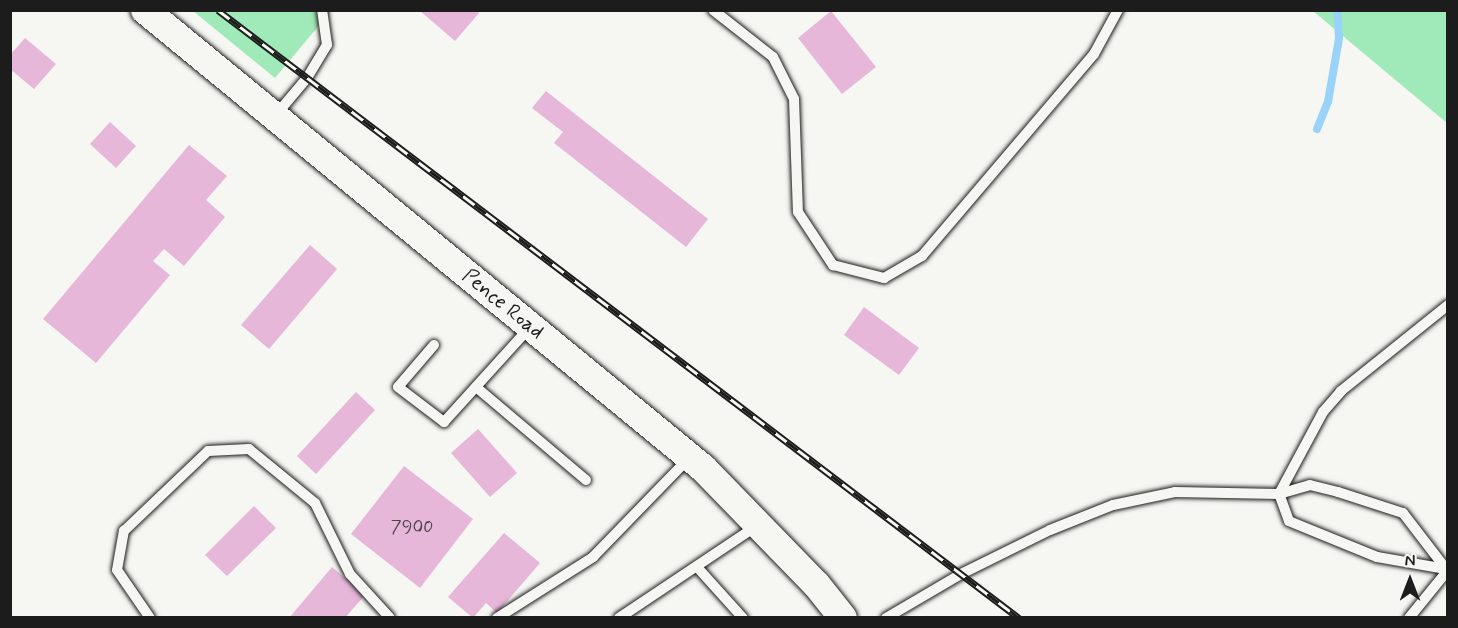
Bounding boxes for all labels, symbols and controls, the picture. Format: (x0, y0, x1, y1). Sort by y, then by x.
street label: Pence Road (457, 263, 549, 345)
house number: 7900 (391, 516, 433, 538)
north arrow (1380, 550, 1440, 610)
text: N (1405, 551, 1415, 572)

